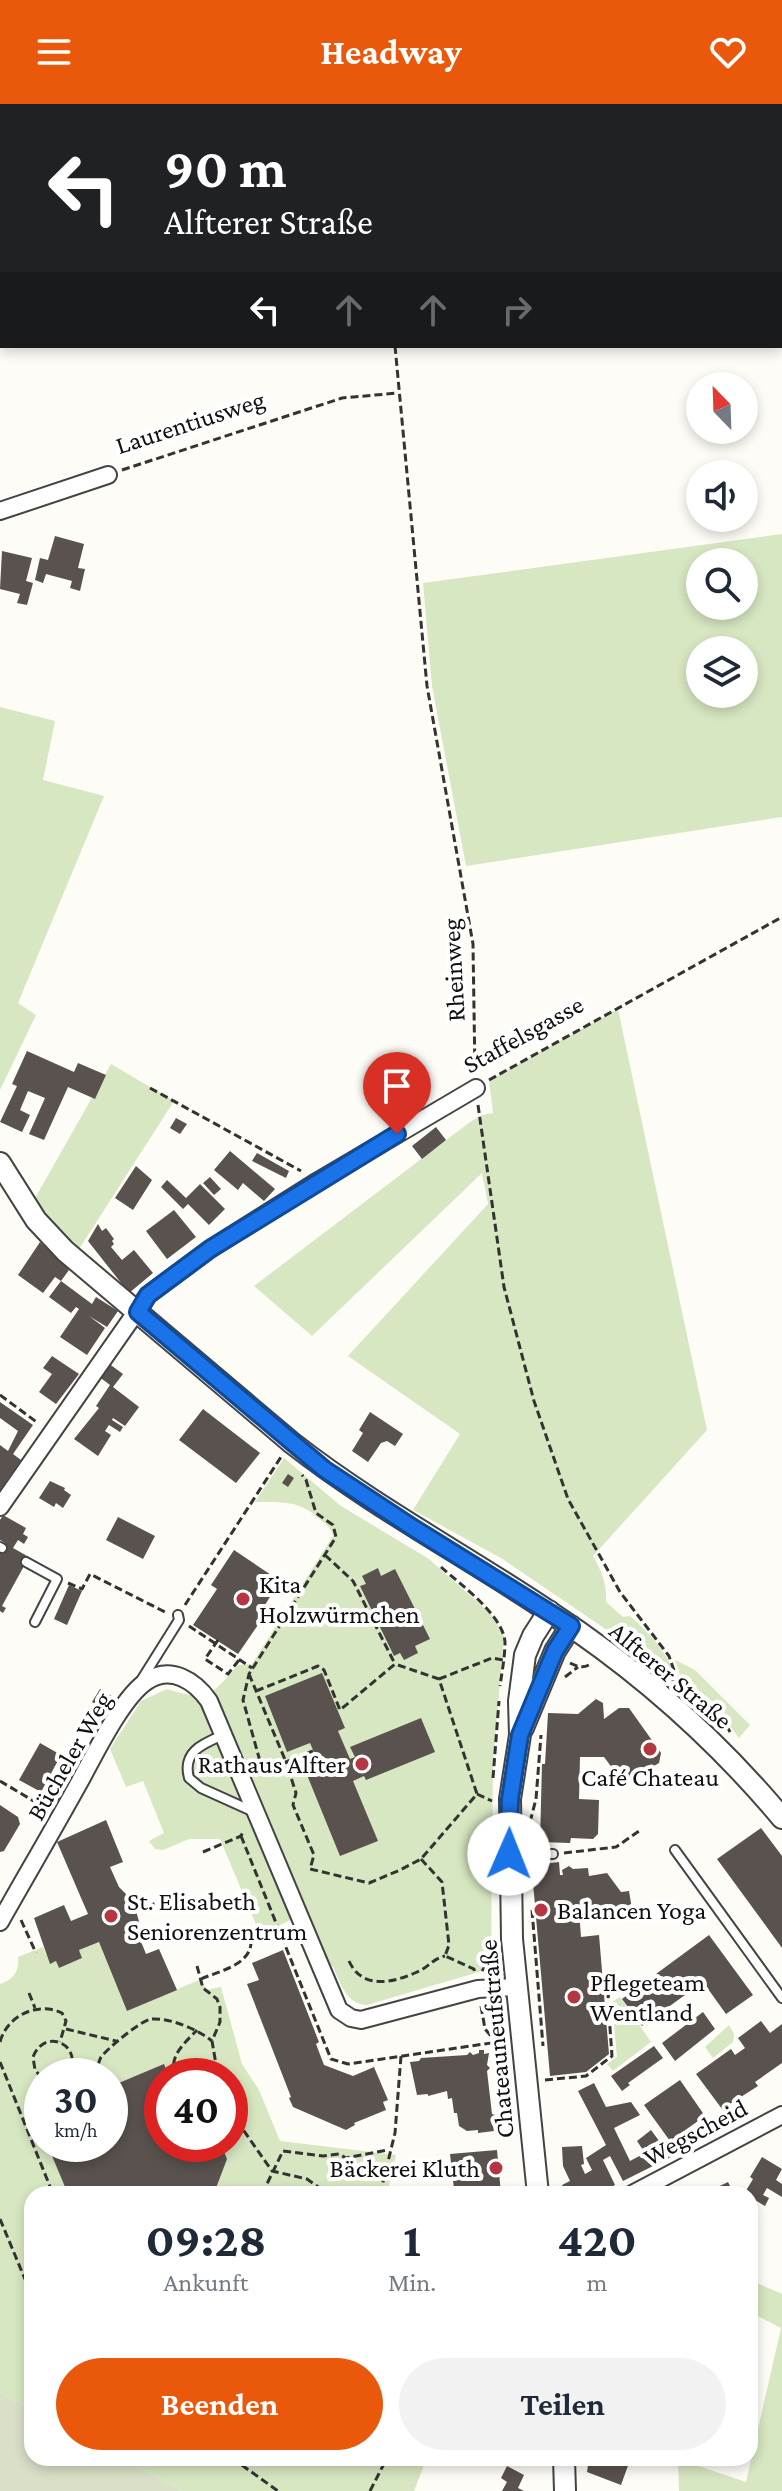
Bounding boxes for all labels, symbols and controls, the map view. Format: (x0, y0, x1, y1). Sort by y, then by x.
icon: menu (32, 30, 76, 74)
icon: heart (706, 30, 750, 74)
text: Headway (320, 32, 462, 72)
icon: left (32, 136, 136, 240)
text: 90 m (164, 137, 287, 199)
text: Alfterer Straße (164, 202, 373, 242)
icon: left (243, 288, 287, 332)
icon: ahead (327, 288, 371, 332)
icon: ahead (411, 288, 455, 332)
icon: right (495, 288, 539, 332)
north arrow (686, 372, 758, 444)
map controls (686, 372, 758, 708)
street label: Laurentiusweg (112, 385, 269, 460)
button: sound (686, 460, 758, 532)
button: search (686, 548, 758, 620)
button: layers (686, 636, 758, 708)
street label: Rheinweg (436, 917, 471, 1022)
street label: Staffelsgasse (458, 990, 588, 1079)
pin (363, 1052, 431, 1134)
icon: arrive (375, 1064, 419, 1108)
place label: Kita Holzwürmchen (259, 1570, 420, 1629)
marker: Kita Holzwürmchen (234, 1590, 252, 1608)
street label: Alfterer Straße (604, 1616, 738, 1735)
street label: Bücheler Weg (21, 1687, 118, 1826)
marker: Café Chateau (641, 1740, 659, 1758)
place label: Rathaus Alfter (198, 1750, 346, 1779)
marker: Rathaus Alfter (353, 1755, 371, 1773)
place label: Café Chateau (581, 1763, 719, 1792)
position arrow (467, 1812, 551, 1896)
place label: St. Elisabeth Seniorenzentrum (127, 1887, 307, 1946)
place label: Balancen Yoga (557, 1896, 706, 1925)
marker: Balancen Yoga (532, 1901, 550, 1919)
marker: St. Elisabeth Seniorenzentrum (102, 1907, 120, 1925)
street label: Chateauneufstraße (473, 1938, 520, 2139)
place label: Pflegeteam Wentland (590, 1968, 705, 2027)
marker: Pflegeteam Wentland (565, 1988, 583, 2006)
speed limit sign: 40 (144, 2058, 248, 2162)
text: 30 (54, 2077, 98, 2122)
street label: Wegscheid (638, 2093, 752, 2172)
text: km/h (54, 2119, 98, 2141)
place label: Bäckerei Kluth (330, 2154, 480, 2183)
marker: Bäckerei Kluth (487, 2159, 505, 2177)
text: 09:28 (145, 2213, 267, 2266)
text: 1 (403, 2213, 421, 2266)
text: 420 (558, 2213, 637, 2266)
text: Ankunft (163, 2268, 248, 2297)
text: Min. (388, 2268, 436, 2297)
text: m (587, 2268, 608, 2297)
button: Beenden (56, 2358, 383, 2450)
button: Teilen (399, 2358, 726, 2450)

